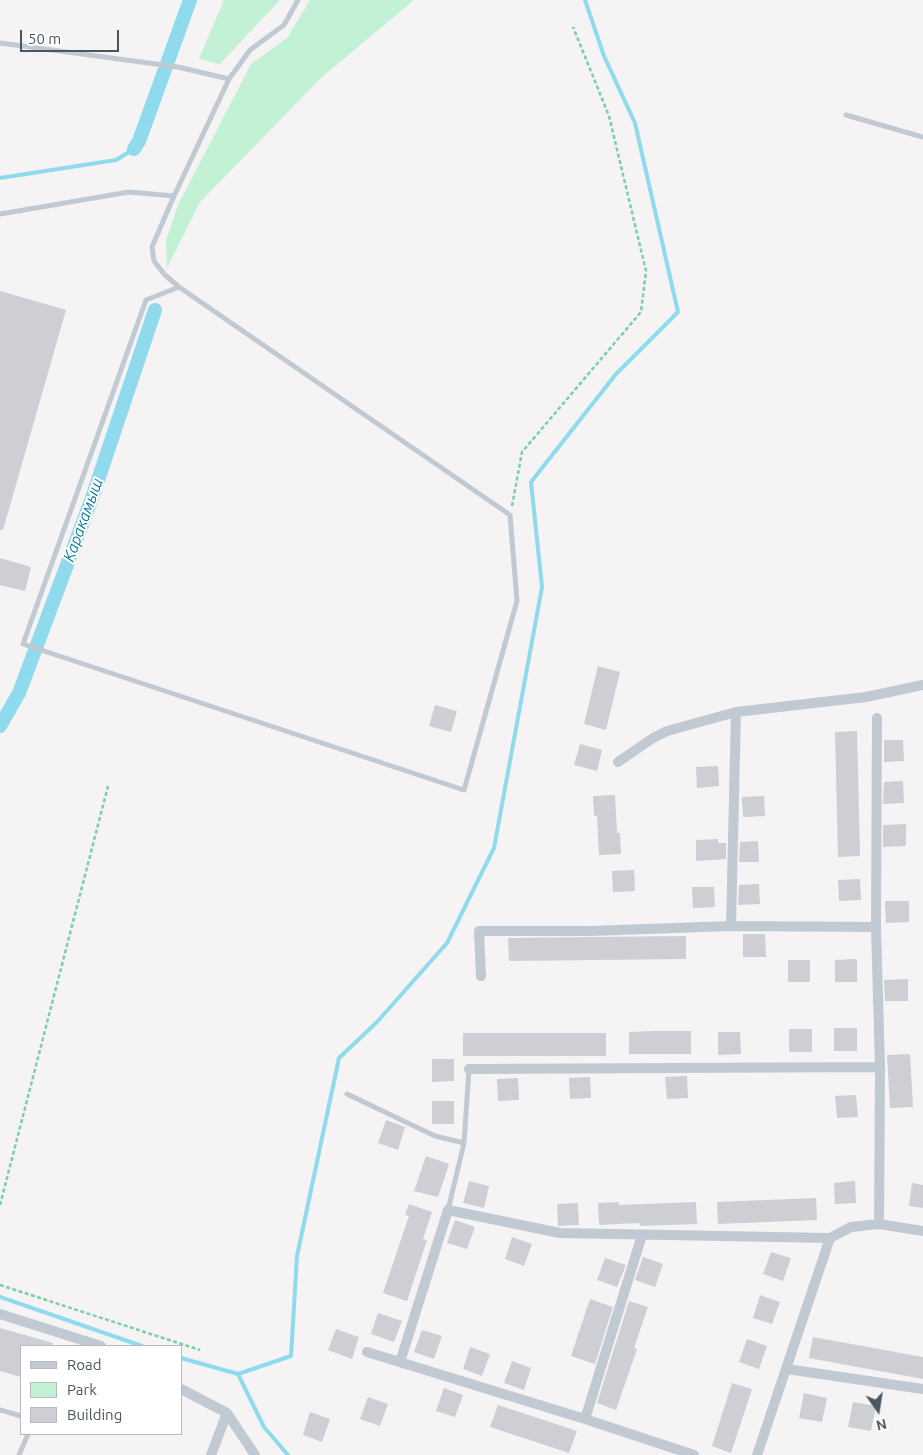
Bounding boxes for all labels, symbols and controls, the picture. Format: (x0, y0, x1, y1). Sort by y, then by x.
scale bar (22, 20, 121, 52)
text: 50 m (28, 30, 61, 47)
water label: Каракамыш (59, 476, 107, 564)
legend (20, 1345, 182, 1435)
text: Road (67, 1356, 102, 1373)
text: Park (67, 1381, 97, 1398)
north arrow (853, 1385, 903, 1435)
text: Building (67, 1406, 122, 1423)
text: N (874, 1416, 888, 1434)

